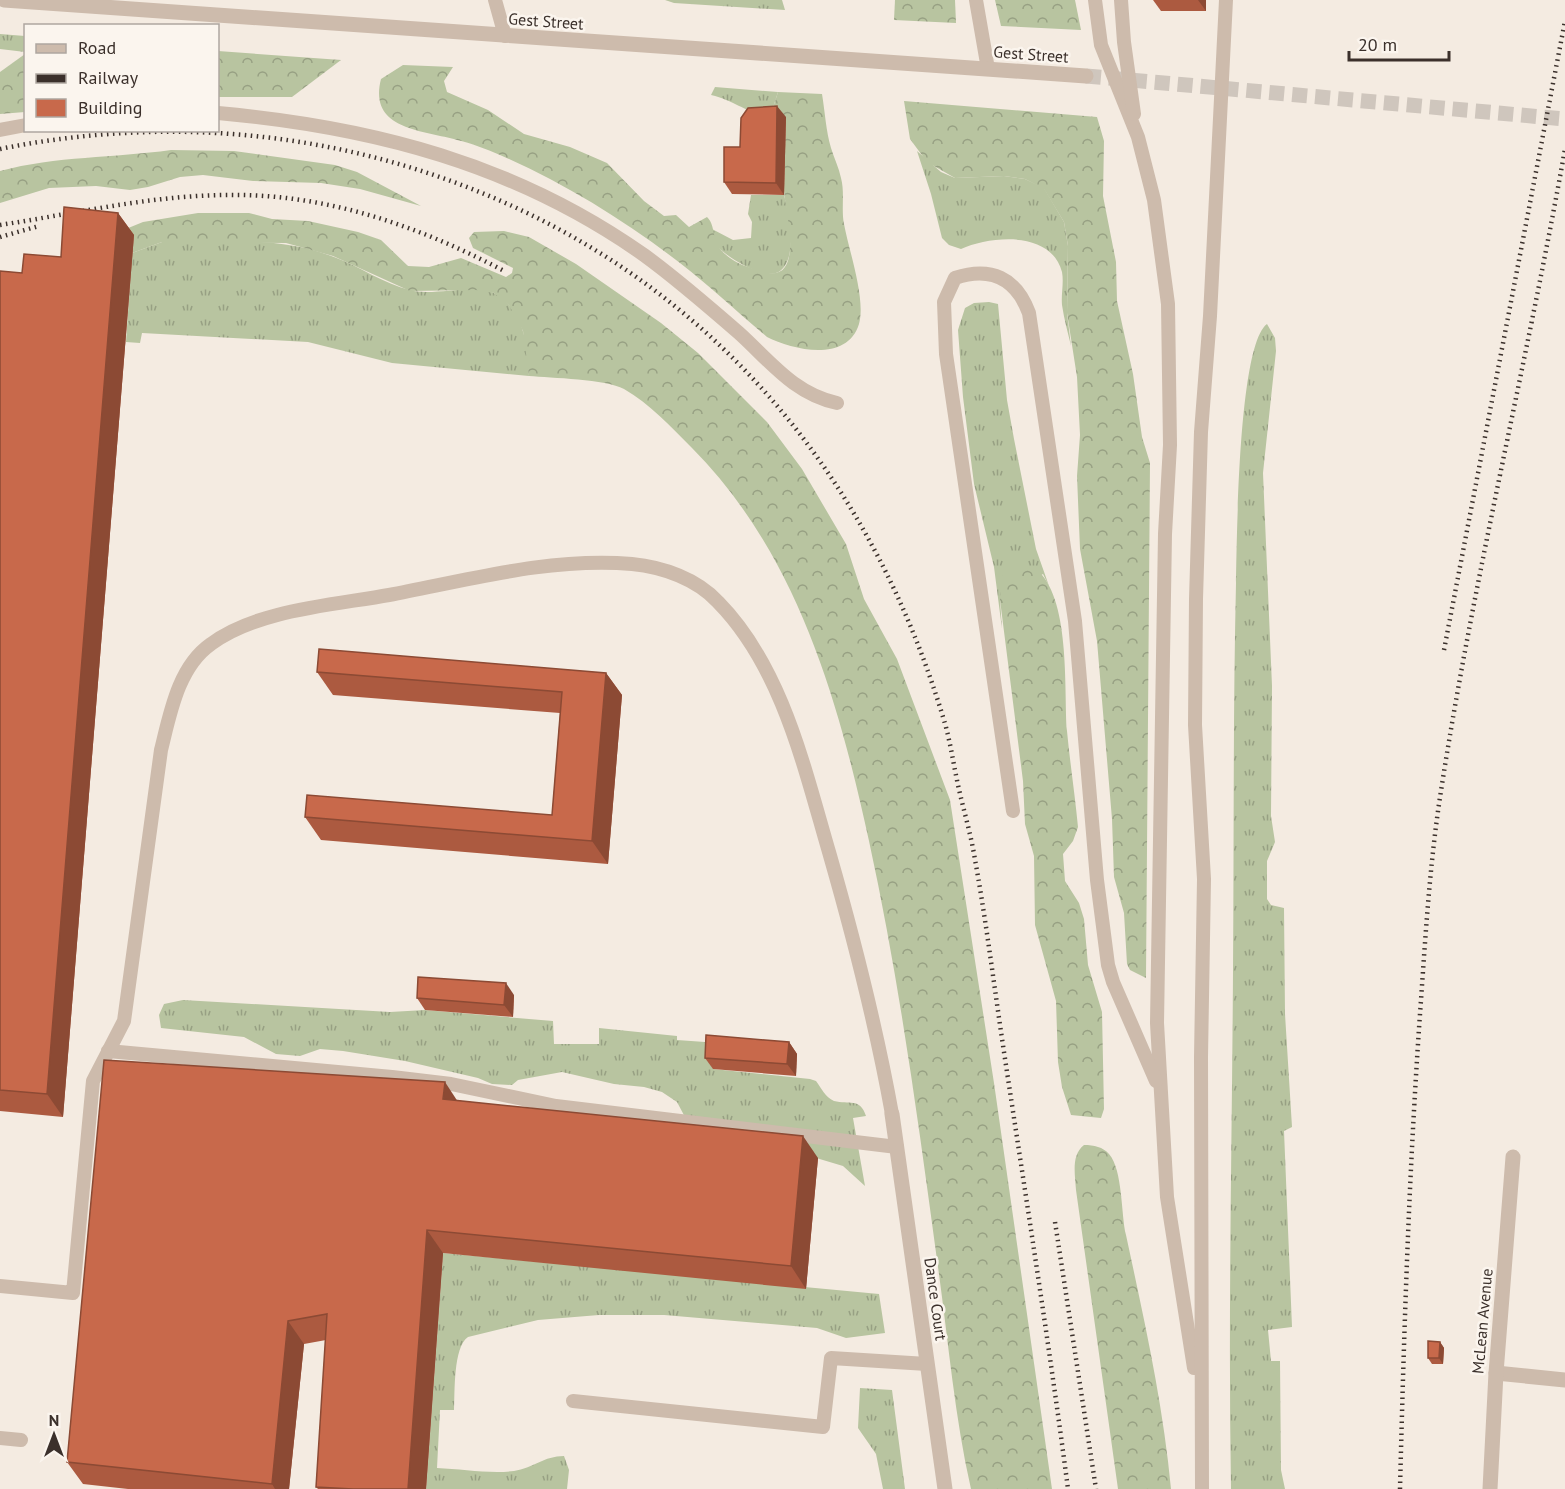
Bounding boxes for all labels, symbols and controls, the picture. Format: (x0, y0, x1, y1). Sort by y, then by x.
street label: Gest Street (508, 8, 585, 34)
legend (24, 24, 219, 132)
scale bar (1349, 24, 1450, 62)
text: 20 m (1358, 33, 1397, 56)
text: Road (78, 36, 116, 59)
street label: Gest Street (993, 41, 1070, 67)
text: Railway (78, 66, 139, 89)
text: Building (78, 96, 142, 119)
street label: Dance Court (920, 1256, 952, 1342)
street label: McLean Avenue (1467, 1267, 1497, 1375)
north arrow (24, 1405, 84, 1465)
text: N (49, 1410, 59, 1430)

